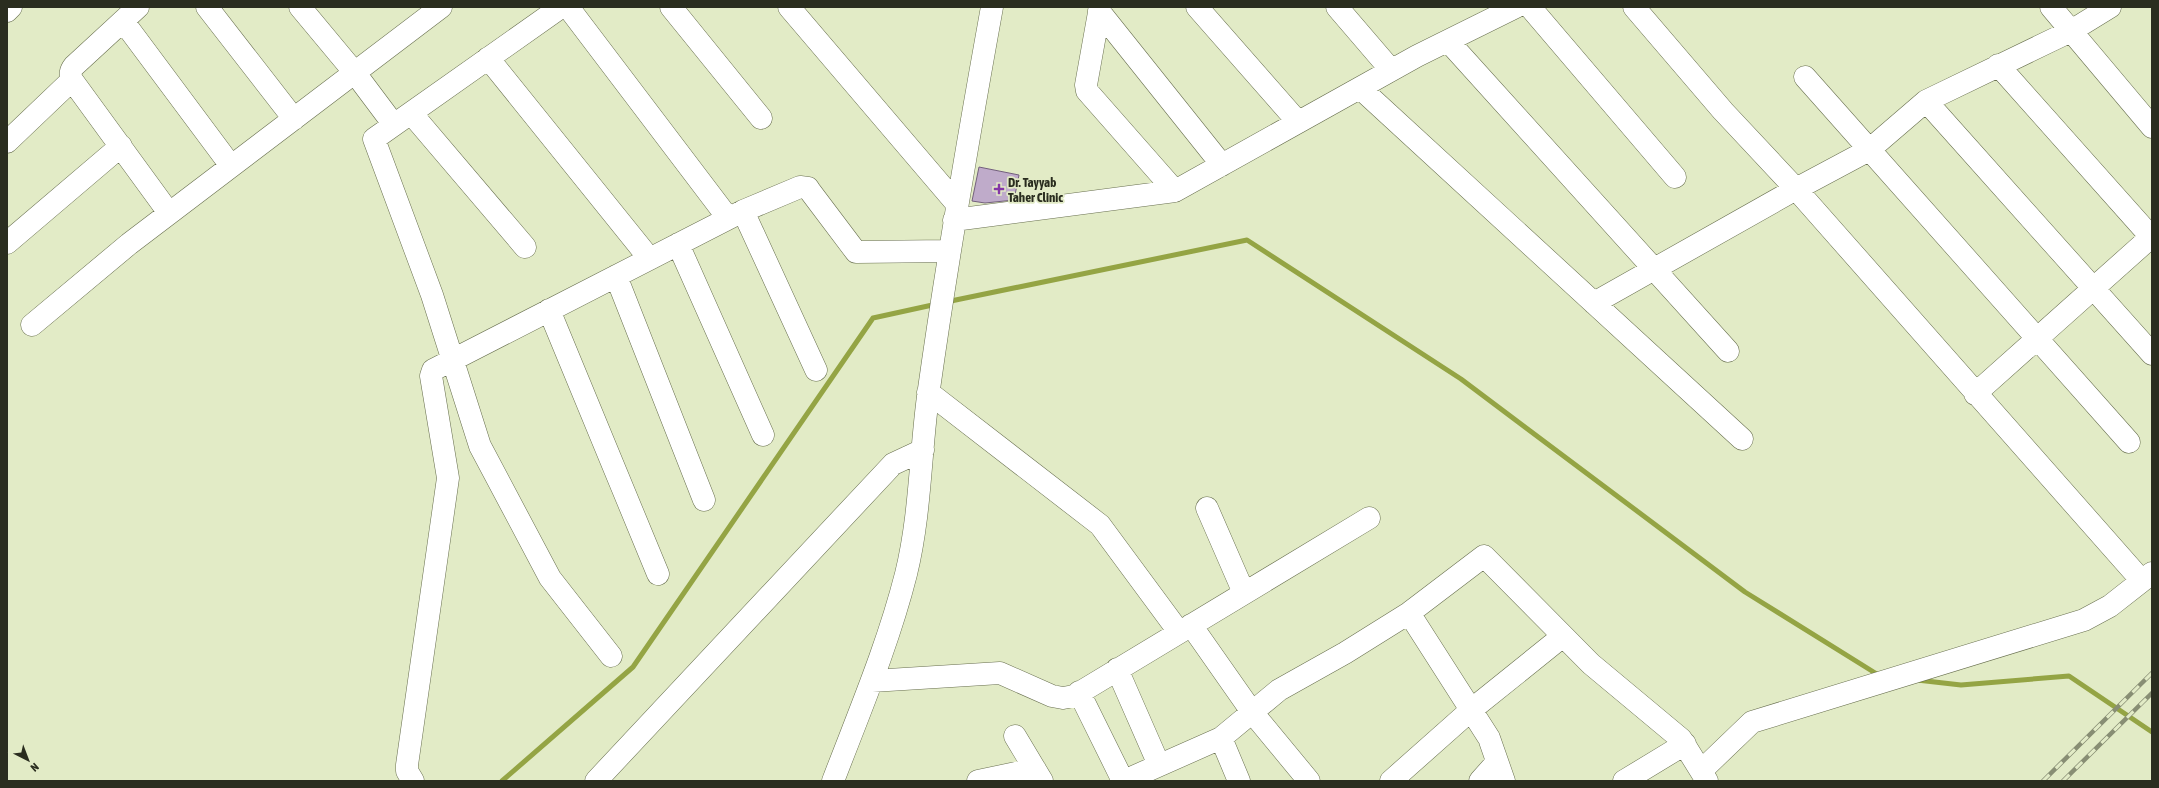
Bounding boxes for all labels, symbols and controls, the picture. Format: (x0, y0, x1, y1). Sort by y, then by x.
place label: Dr. Tayyab Taher Clinic (1008, 175, 1063, 205)
marker: Dr. Tayyab Taher Clinic (993, 183, 1005, 195)
north arrow (8, 740, 48, 780)
text: N (28, 761, 41, 774)

